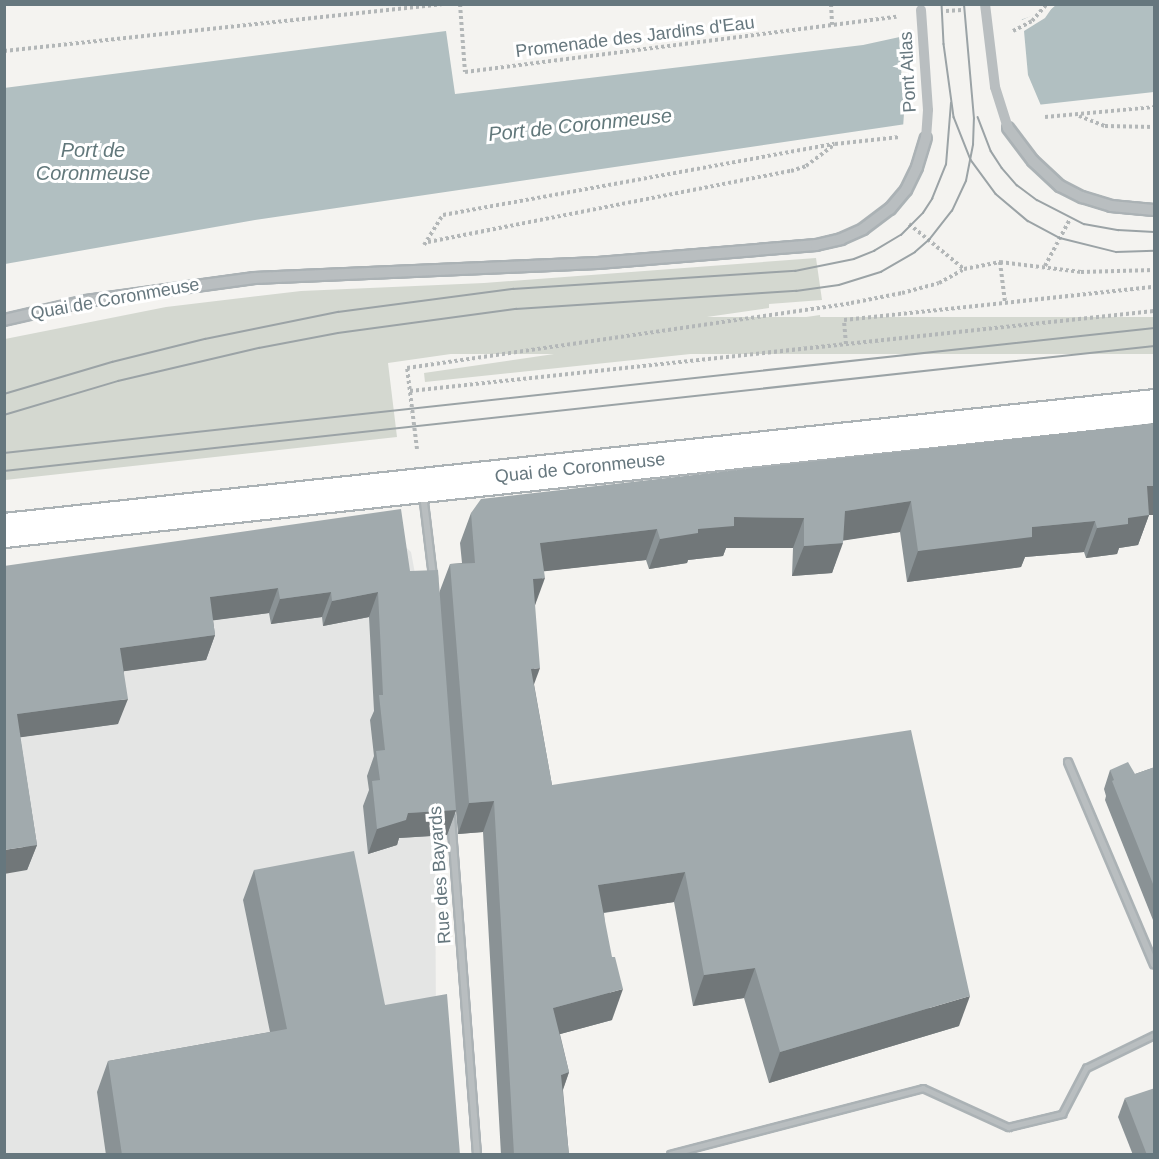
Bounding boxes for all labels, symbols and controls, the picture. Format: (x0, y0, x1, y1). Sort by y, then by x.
street label: Promenade des Jardins d'Eau (514, 12, 756, 62)
street label: Pont Atlas (895, 30, 921, 114)
water label: Port de Coronmeuse (487, 103, 673, 147)
water label: Port de Coronmeuse (36, 139, 150, 186)
street label: Quai de Coronmeuse (29, 274, 201, 324)
street label: Quai de Coronmeuse (494, 448, 666, 488)
street label: Rue des Bayards (424, 805, 456, 945)

